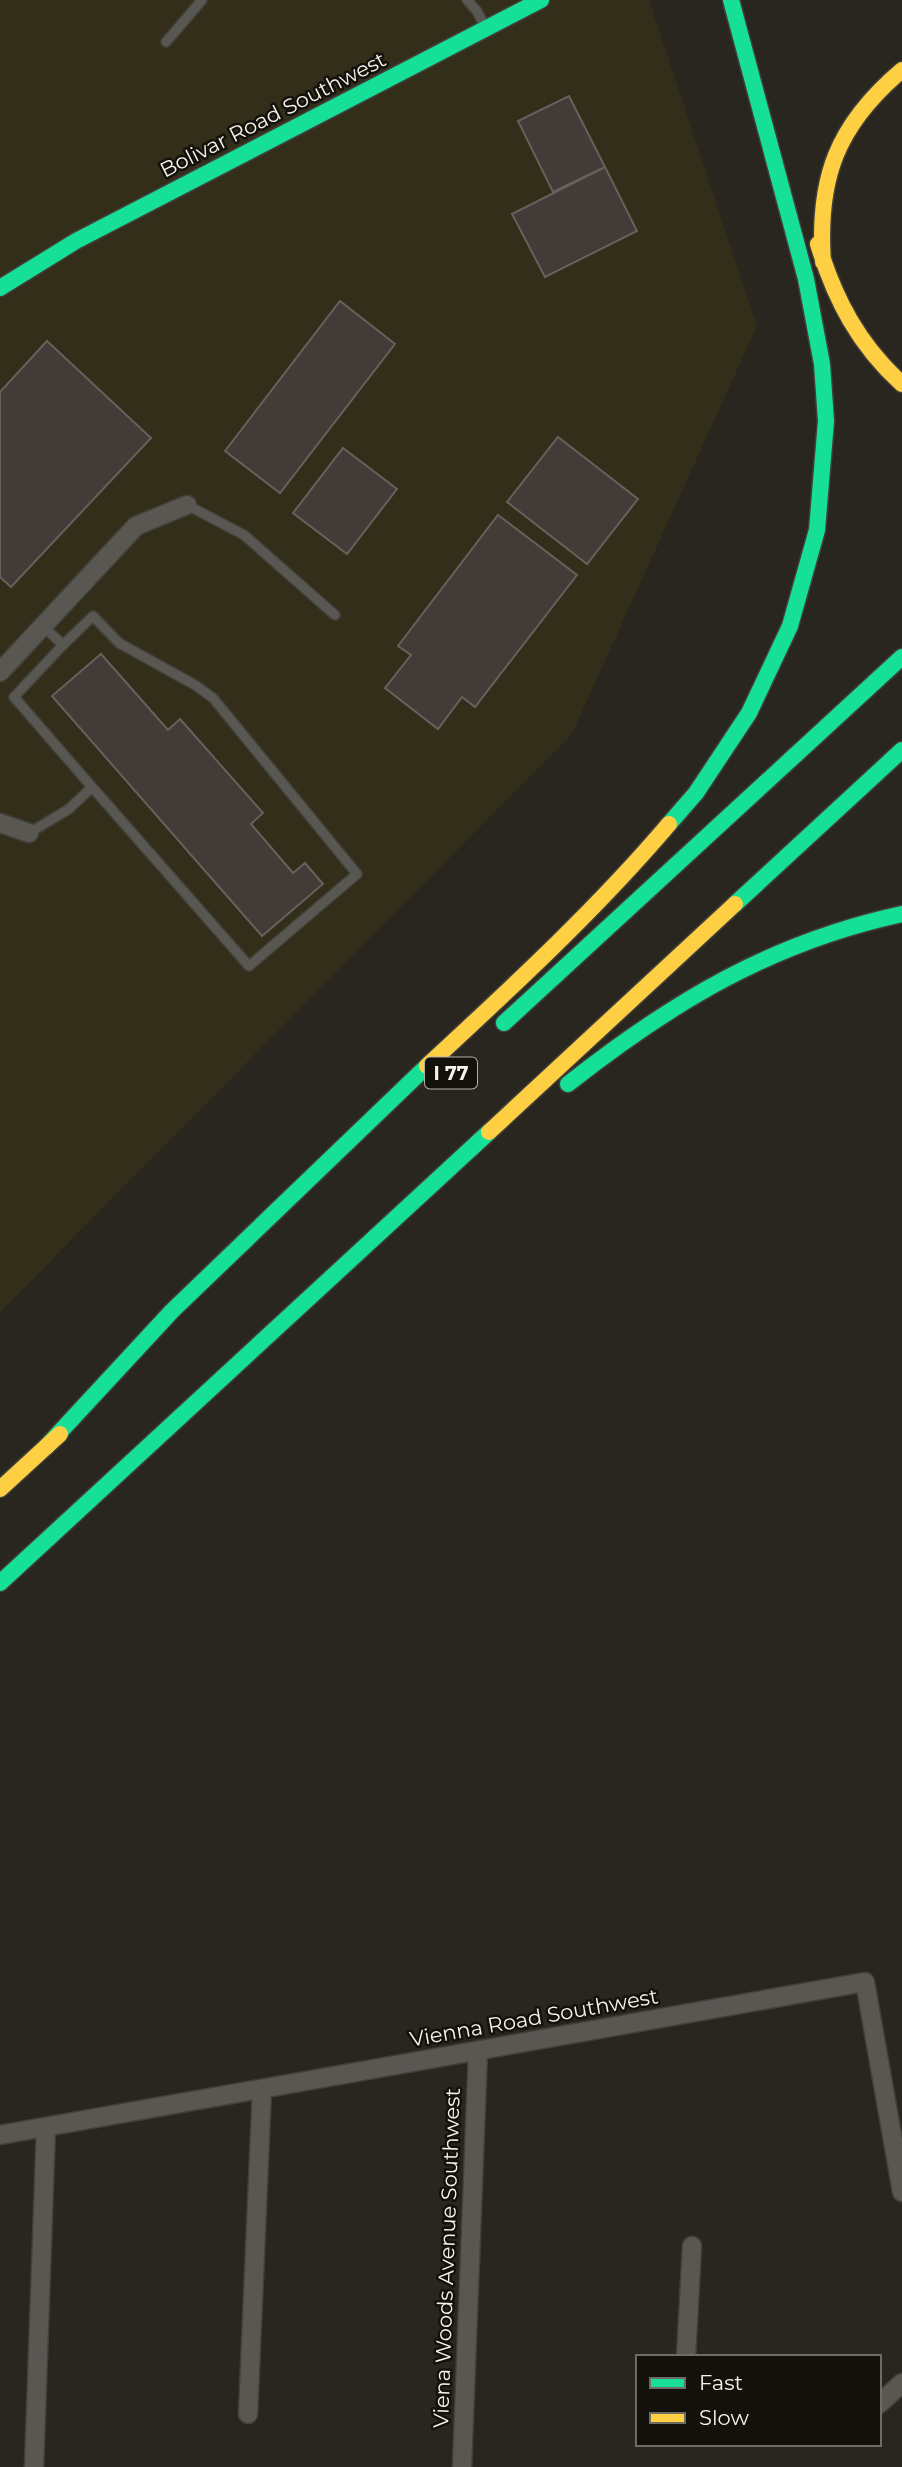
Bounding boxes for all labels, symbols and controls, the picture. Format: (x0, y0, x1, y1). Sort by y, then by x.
street label: Bolivar Road Southwest (156, 47, 390, 183)
road number: I 77 (425, 1058, 477, 1088)
street label: Vienna Road Southwest (408, 1983, 660, 2052)
street label: Viena Woods Avenue Southwest (428, 2088, 465, 2428)
legend (636, 2355, 881, 2446)
text: Fast (699, 2370, 743, 2395)
text: Slow (699, 2405, 749, 2430)

